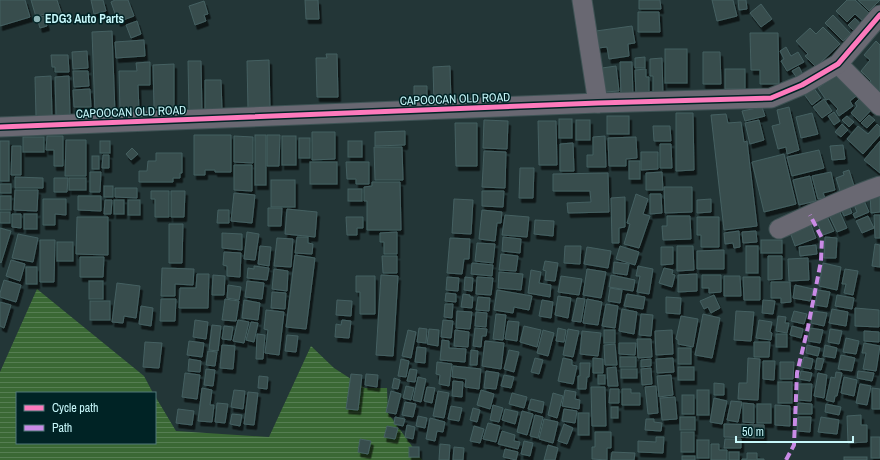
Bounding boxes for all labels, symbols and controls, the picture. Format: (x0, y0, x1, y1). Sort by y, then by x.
place label: EDG3 Auto Parts (45, 11, 124, 27)
marker: EDG3 Auto Parts (32, 14, 42, 24)
street label: CAPOOCAN OLD ROAD (400, 89, 510, 109)
street label: CAPOOCAN OLD ROAD (76, 102, 186, 122)
legend (16, 392, 156, 444)
text: Cycle path (52, 400, 99, 416)
scale bar (736, 418, 853, 444)
text: Path (52, 420, 72, 436)
text: 50 m (742, 424, 764, 440)

